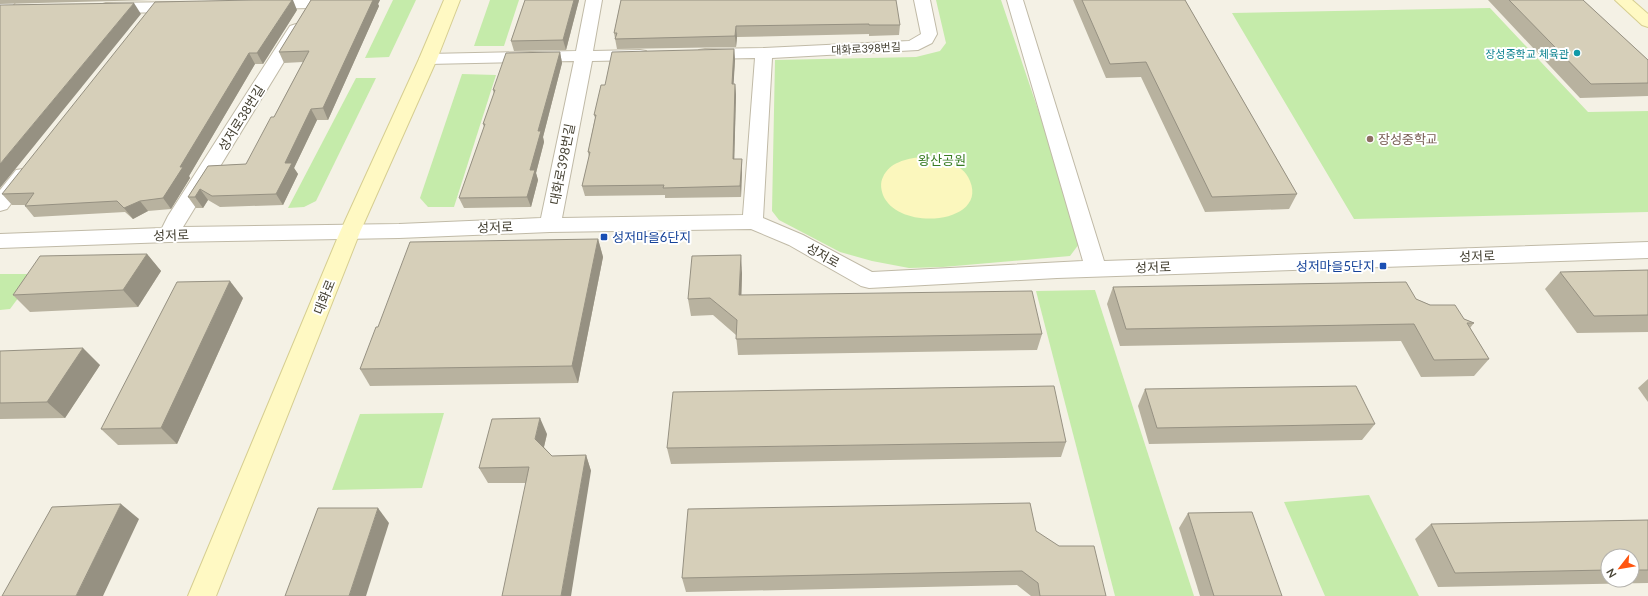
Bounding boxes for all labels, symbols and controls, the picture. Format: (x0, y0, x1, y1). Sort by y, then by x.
street label: 대화로398번길 (831, 40, 901, 56)
place label: 장성중학교 체육관 (1485, 47, 1569, 60)
marker: 장성중학교 체육관 (1572, 48, 1582, 58)
street label: 성저로38번길 (214, 82, 268, 154)
street label: 대화로398번길 (546, 122, 578, 206)
place label: 장성중학교 (1378, 131, 1438, 147)
marker: 장성중학교 (1365, 134, 1375, 144)
park label: 왕산공원 (918, 152, 966, 168)
street label: 성저로 (477, 218, 513, 236)
street label: 성저로 (153, 226, 189, 244)
place label: 성저마을6단지 (612, 229, 691, 245)
marker: 성저마을6단지 (599, 232, 609, 242)
street label: 성저로 (803, 239, 843, 271)
street label: 성저로 (1459, 247, 1495, 265)
street label: 성저로 (1135, 258, 1171, 276)
place label: 성저마을5단지 (1296, 258, 1375, 274)
marker: 성저마을5단지 (1378, 261, 1388, 271)
street label: 대화로 (310, 277, 338, 317)
north arrow (1600, 548, 1640, 588)
text: N (1603, 566, 1619, 580)

